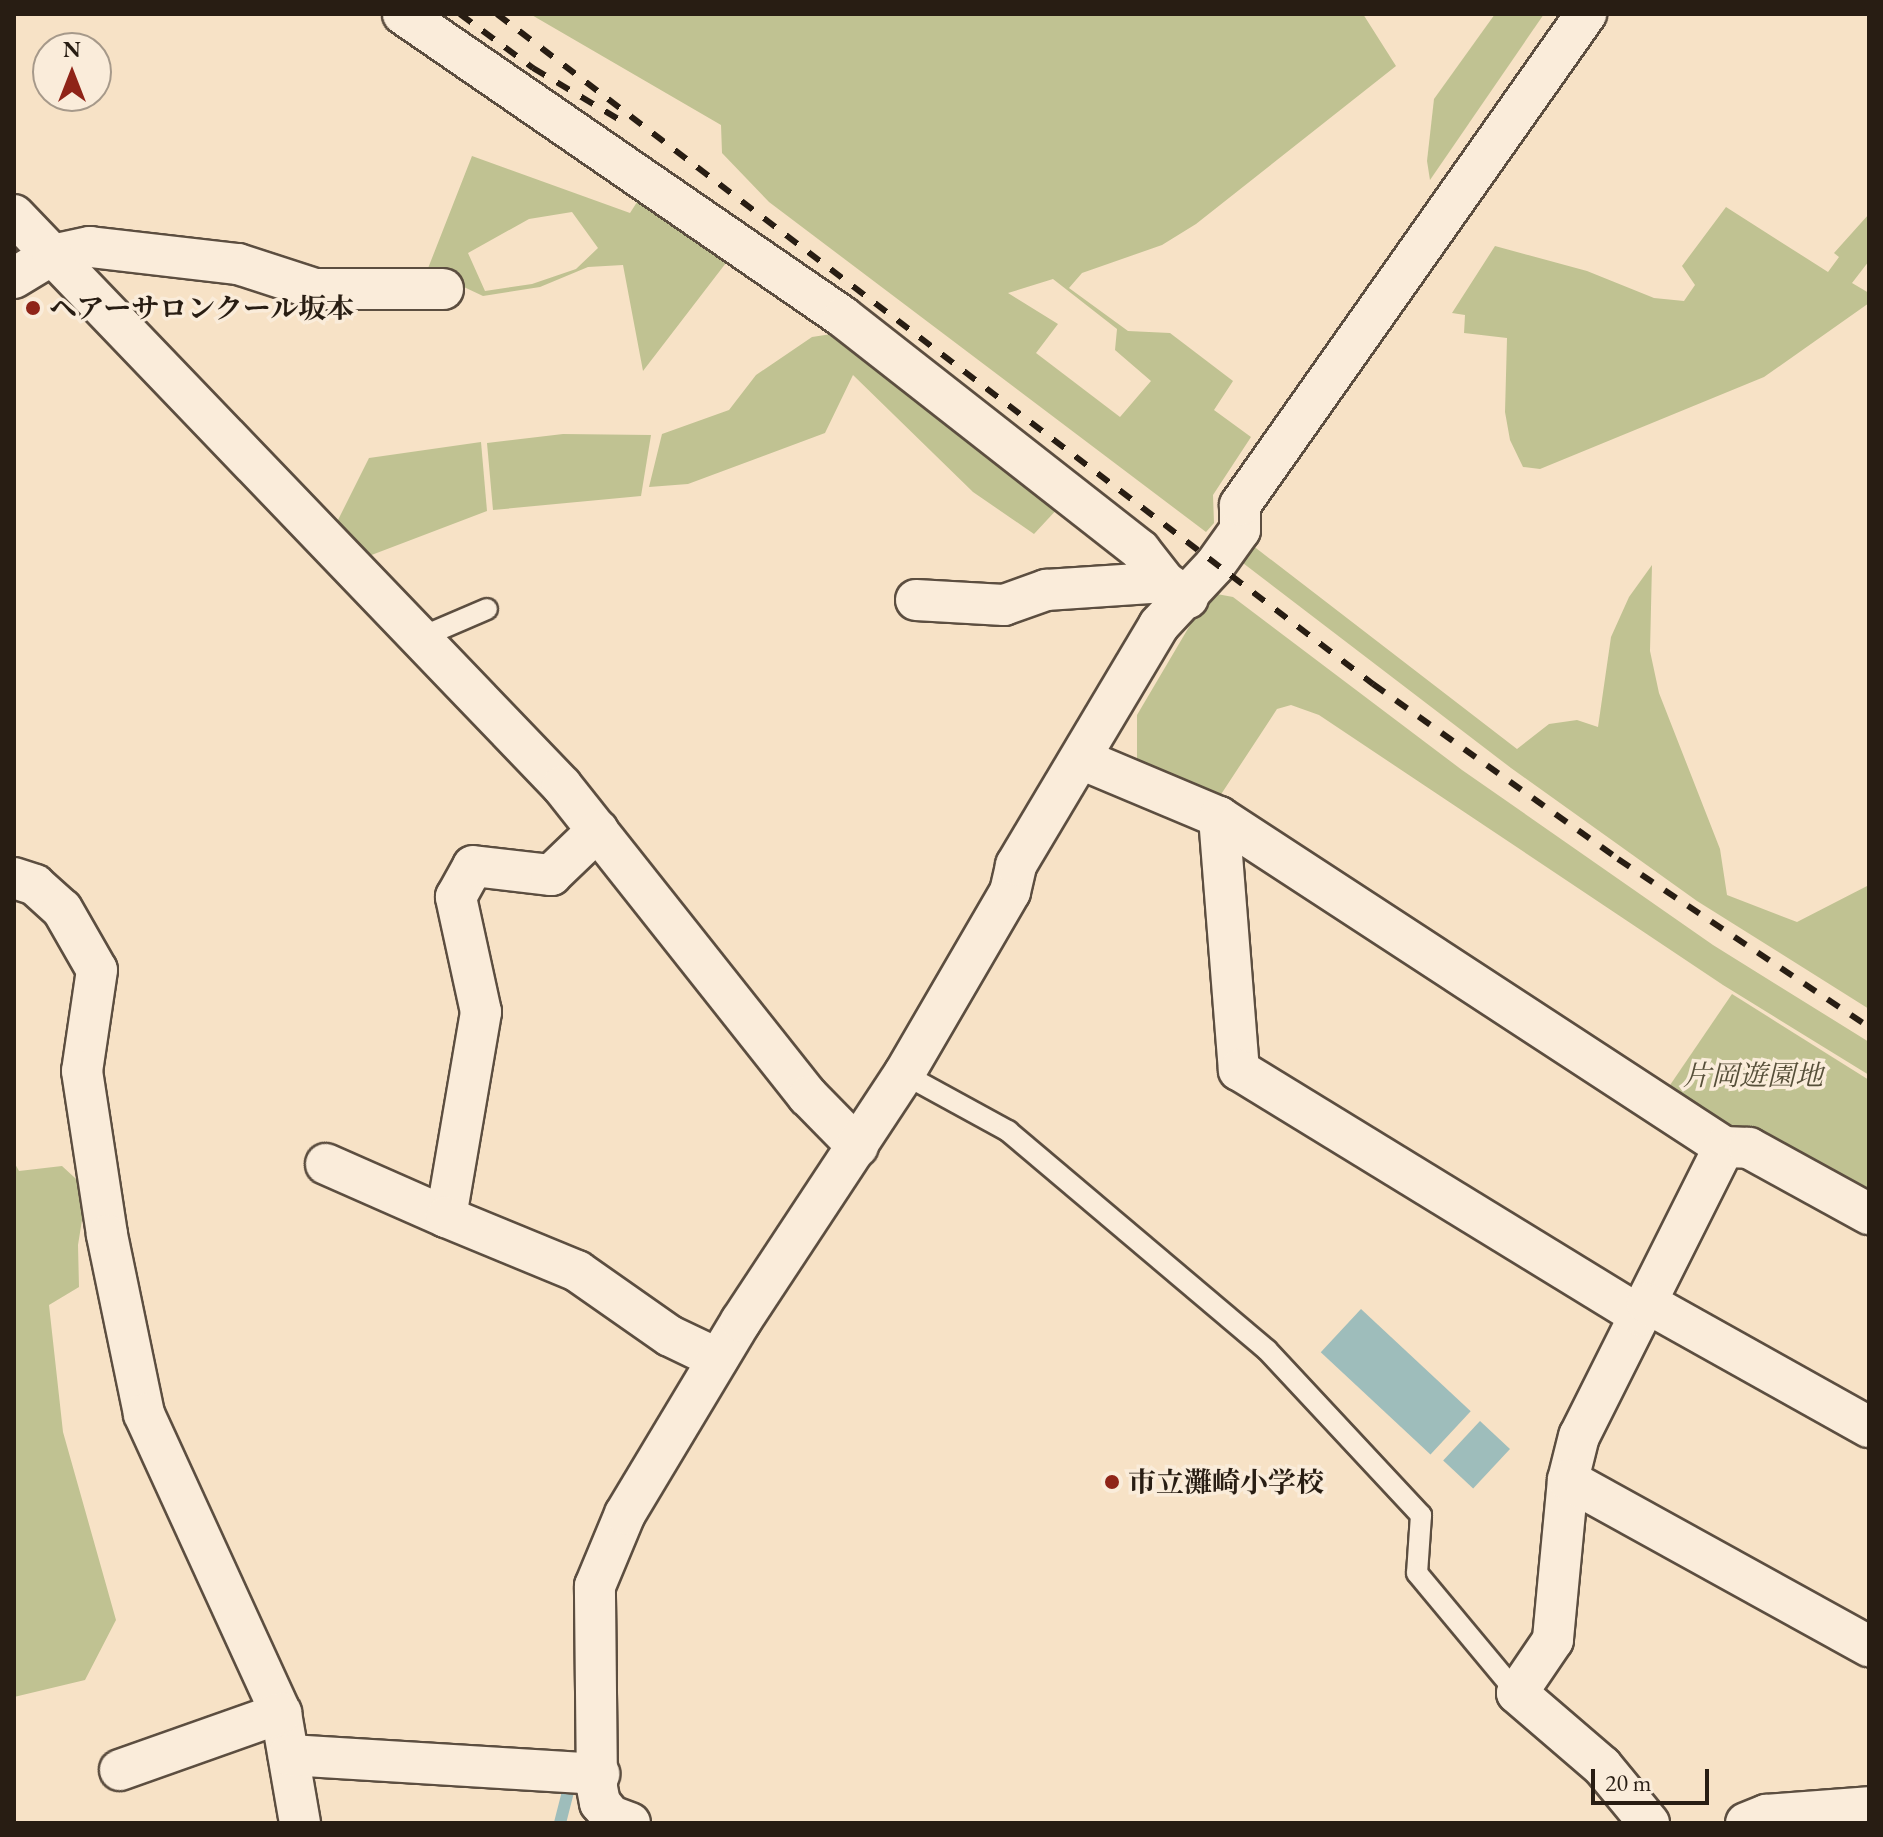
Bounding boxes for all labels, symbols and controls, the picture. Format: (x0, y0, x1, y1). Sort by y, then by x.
north arrow (32, 32, 112, 112)
text: N (63, 35, 81, 64)
place label: ヘアーサロンクール坂本 (49, 291, 356, 325)
marker: ヘアーサロンクール坂本 (24, 299, 42, 317)
park label: 片岡遊園地 (1683, 1058, 1823, 1092)
place label: 市立灘崎小学校 (1128, 1465, 1324, 1499)
marker: 市立灘崎小学校 (1103, 1473, 1121, 1491)
scale bar (1595, 1753, 1713, 1803)
text: 20 m (1605, 1767, 1652, 1798)

